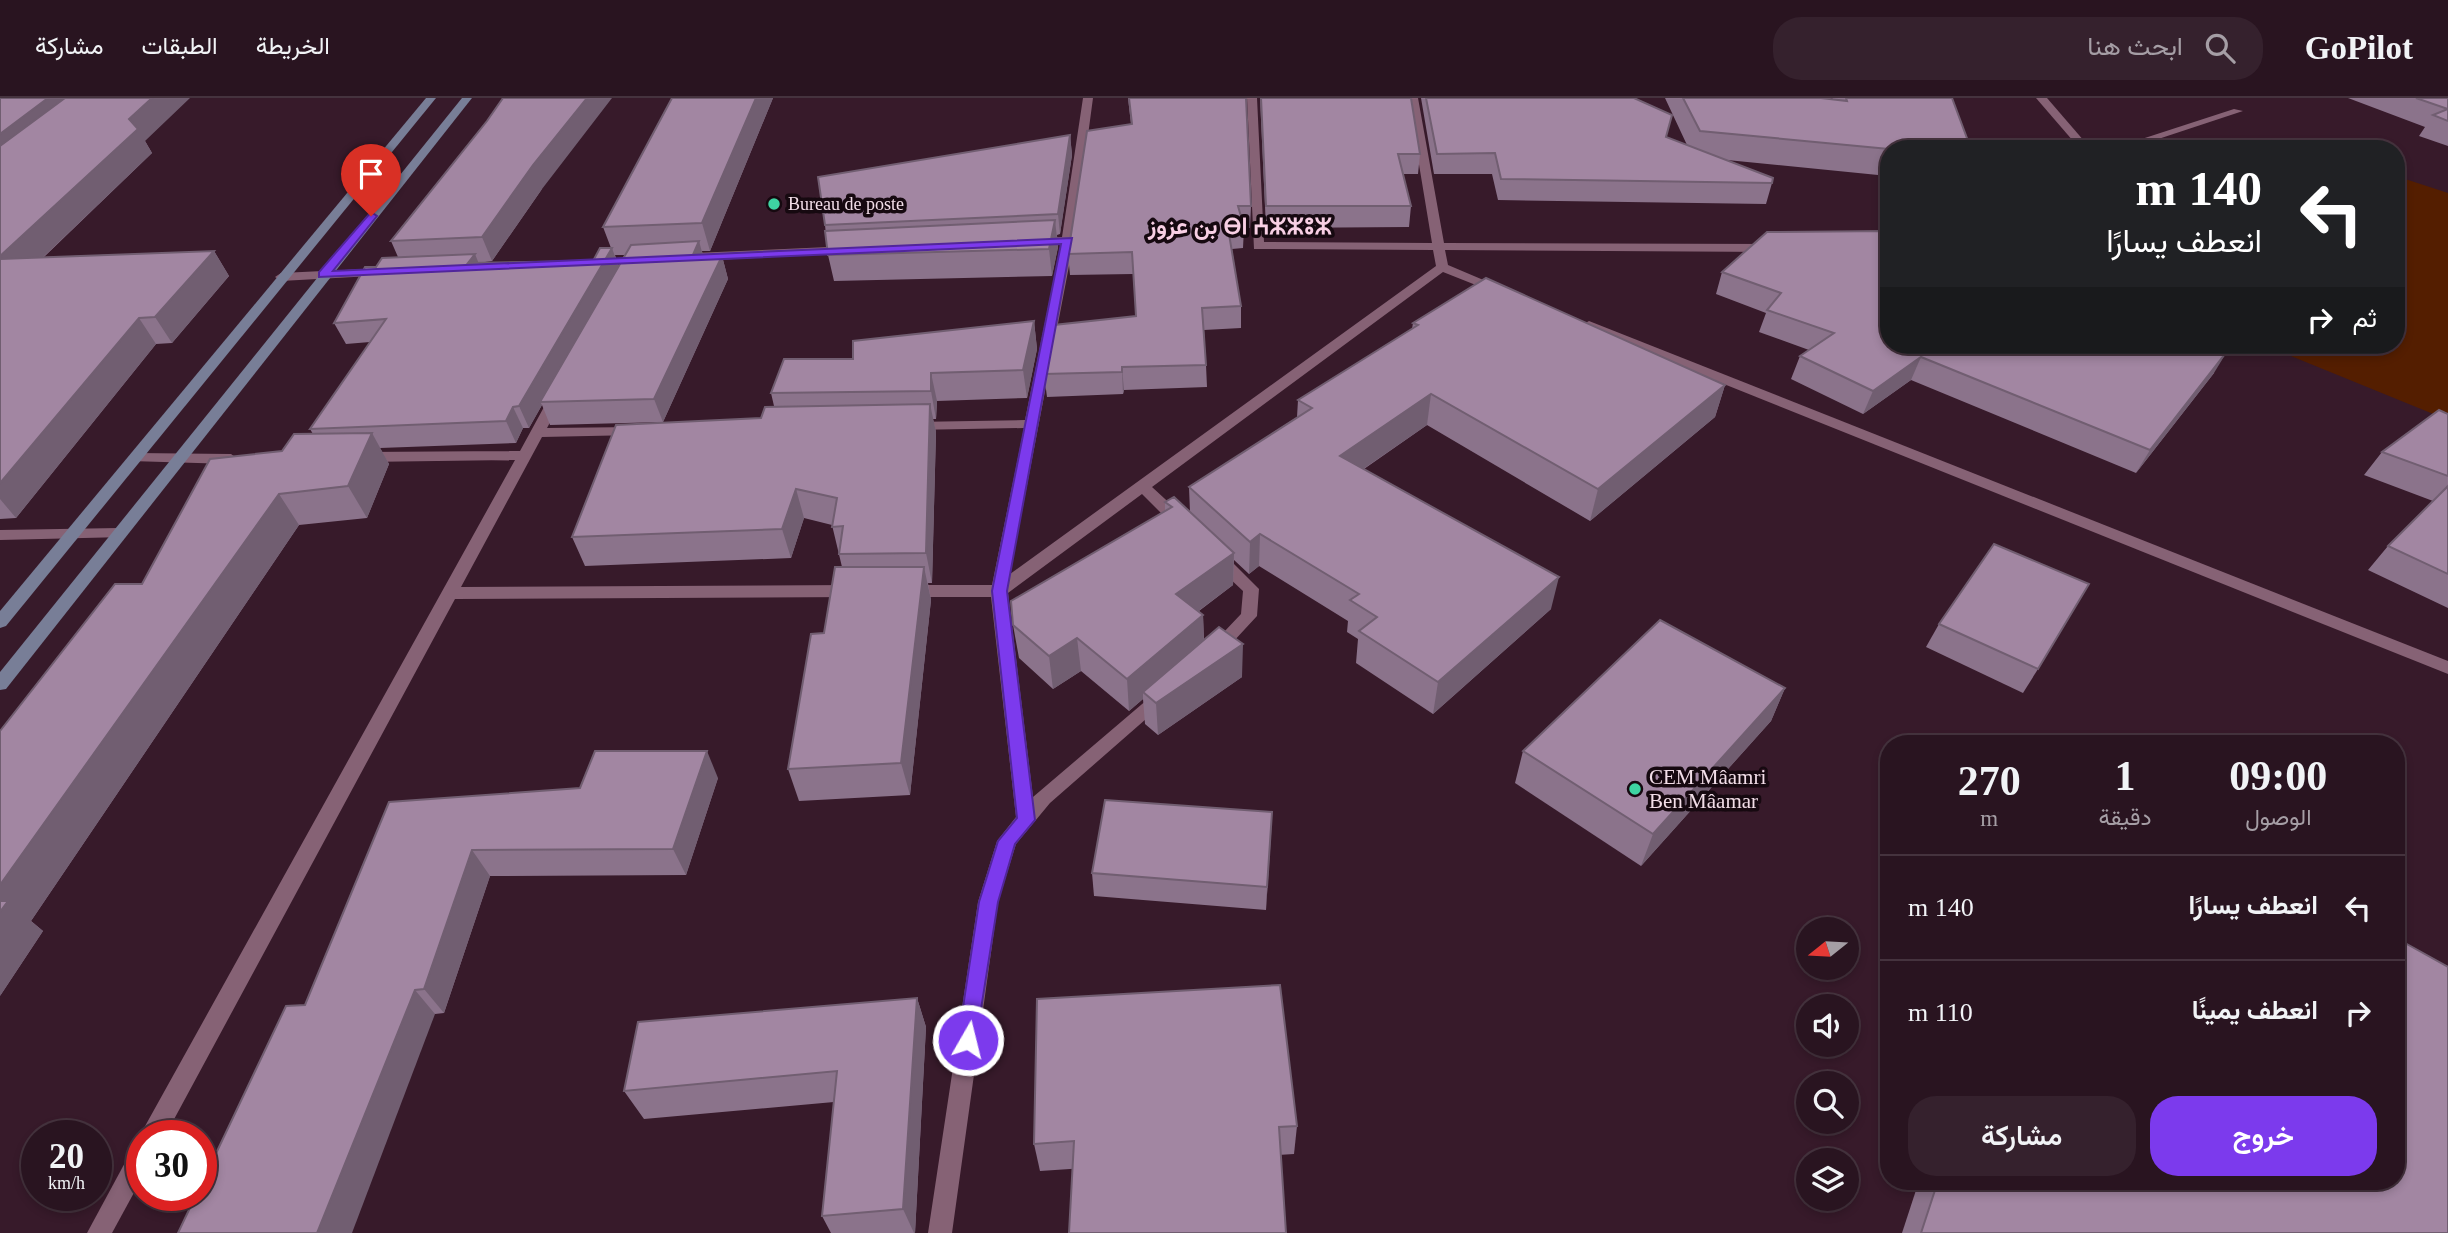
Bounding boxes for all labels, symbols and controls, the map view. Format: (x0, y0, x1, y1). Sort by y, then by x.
search box (1773, 17, 2263, 80)
icon: search (2201, 29, 2239, 67)
text: GoPilot (2305, 30, 2413, 66)
text: ابحث هنا (2087, 32, 2183, 61)
text: مشاركة (35, 33, 103, 59)
text: الطبقات (141, 33, 218, 59)
text: الخريطة (256, 33, 330, 59)
pin (341, 144, 401, 216)
icon: arrive (352, 155, 390, 193)
text: 140 m (2135, 161, 2262, 216)
icon: left (2286, 168, 2377, 259)
place label: Bureau de poste (788, 194, 904, 214)
marker: Bureau de poste (766, 196, 782, 212)
district label: بن عزوز ⴱⵏ ⵄⵣⵣⵓⵣ (1147, 214, 1332, 241)
text: انعطف يسارًا (2106, 223, 2262, 259)
icon: right (2301, 301, 2339, 339)
text: ثم (2353, 304, 2377, 333)
text: 1 (2115, 753, 2136, 799)
text: 09:00 (2229, 753, 2327, 799)
text: 270 (1958, 758, 2021, 804)
place label: CEM Mâamri Ben Mâamar (1649, 765, 1766, 813)
marker: CEM Mâamri Ben Mâamar (1627, 781, 1643, 797)
text: دقيقة (2098, 805, 2152, 830)
text: الوصول (2245, 805, 2312, 830)
text: m (1980, 806, 1998, 831)
icon: left (2339, 889, 2377, 927)
text: انعطف يسارًا (2188, 891, 2318, 920)
text: 140 m (1908, 893, 1974, 922)
north arrow (1796, 917, 1858, 980)
map controls (1796, 917, 1859, 1211)
button: sound (1796, 994, 1859, 1057)
icon: right (2339, 994, 2377, 1032)
text: انعطف يمينًا (2192, 996, 2318, 1025)
text: 110 m (1908, 998, 1973, 1027)
position arrow (931, 1003, 1005, 1077)
button: search (1796, 1071, 1859, 1134)
button: مشاركة (1908, 1096, 2136, 1176)
button: خروج (2150, 1096, 2377, 1176)
speed limit sign: 30 (126, 1120, 217, 1211)
text: 20 (49, 1137, 84, 1176)
button: layers (1796, 1148, 1859, 1211)
text: km/h (48, 1173, 85, 1193)

